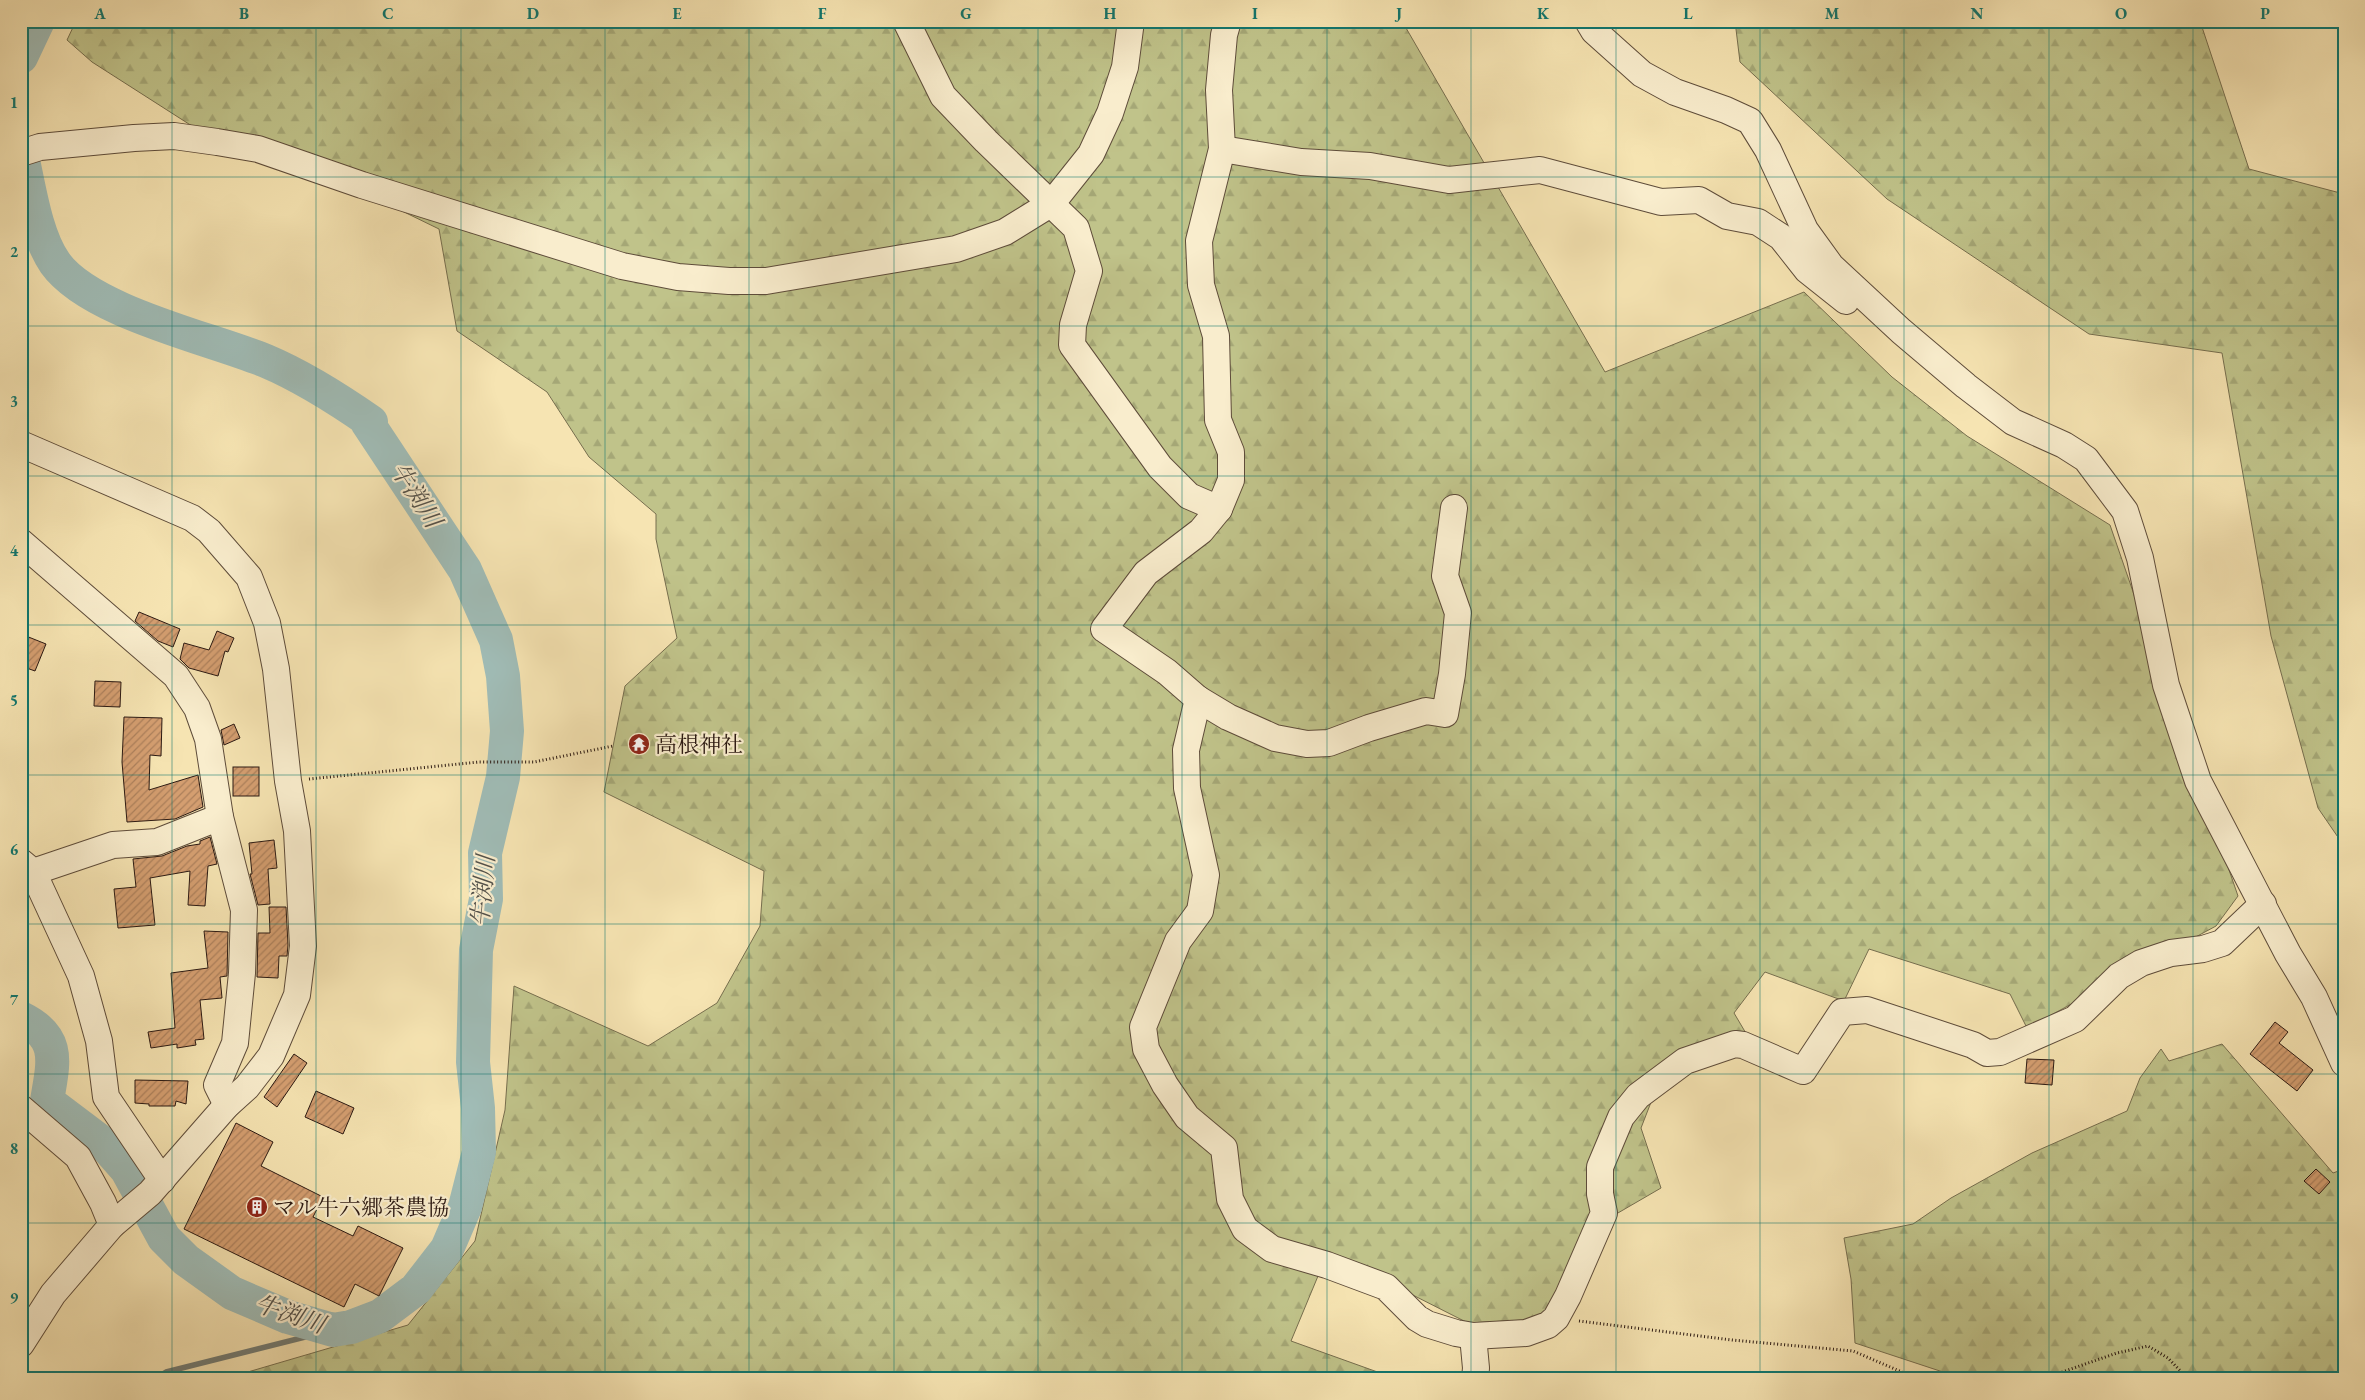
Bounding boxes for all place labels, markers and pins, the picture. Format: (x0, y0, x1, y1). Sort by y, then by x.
place label: 高根神社 (655, 730, 743, 759)
temple icon: 高根神社 (627, 732, 651, 756)
place label: マル牛六郷茶農協 (273, 1193, 449, 1222)
building icon: マル牛六郷茶農協 (245, 1195, 269, 1219)

